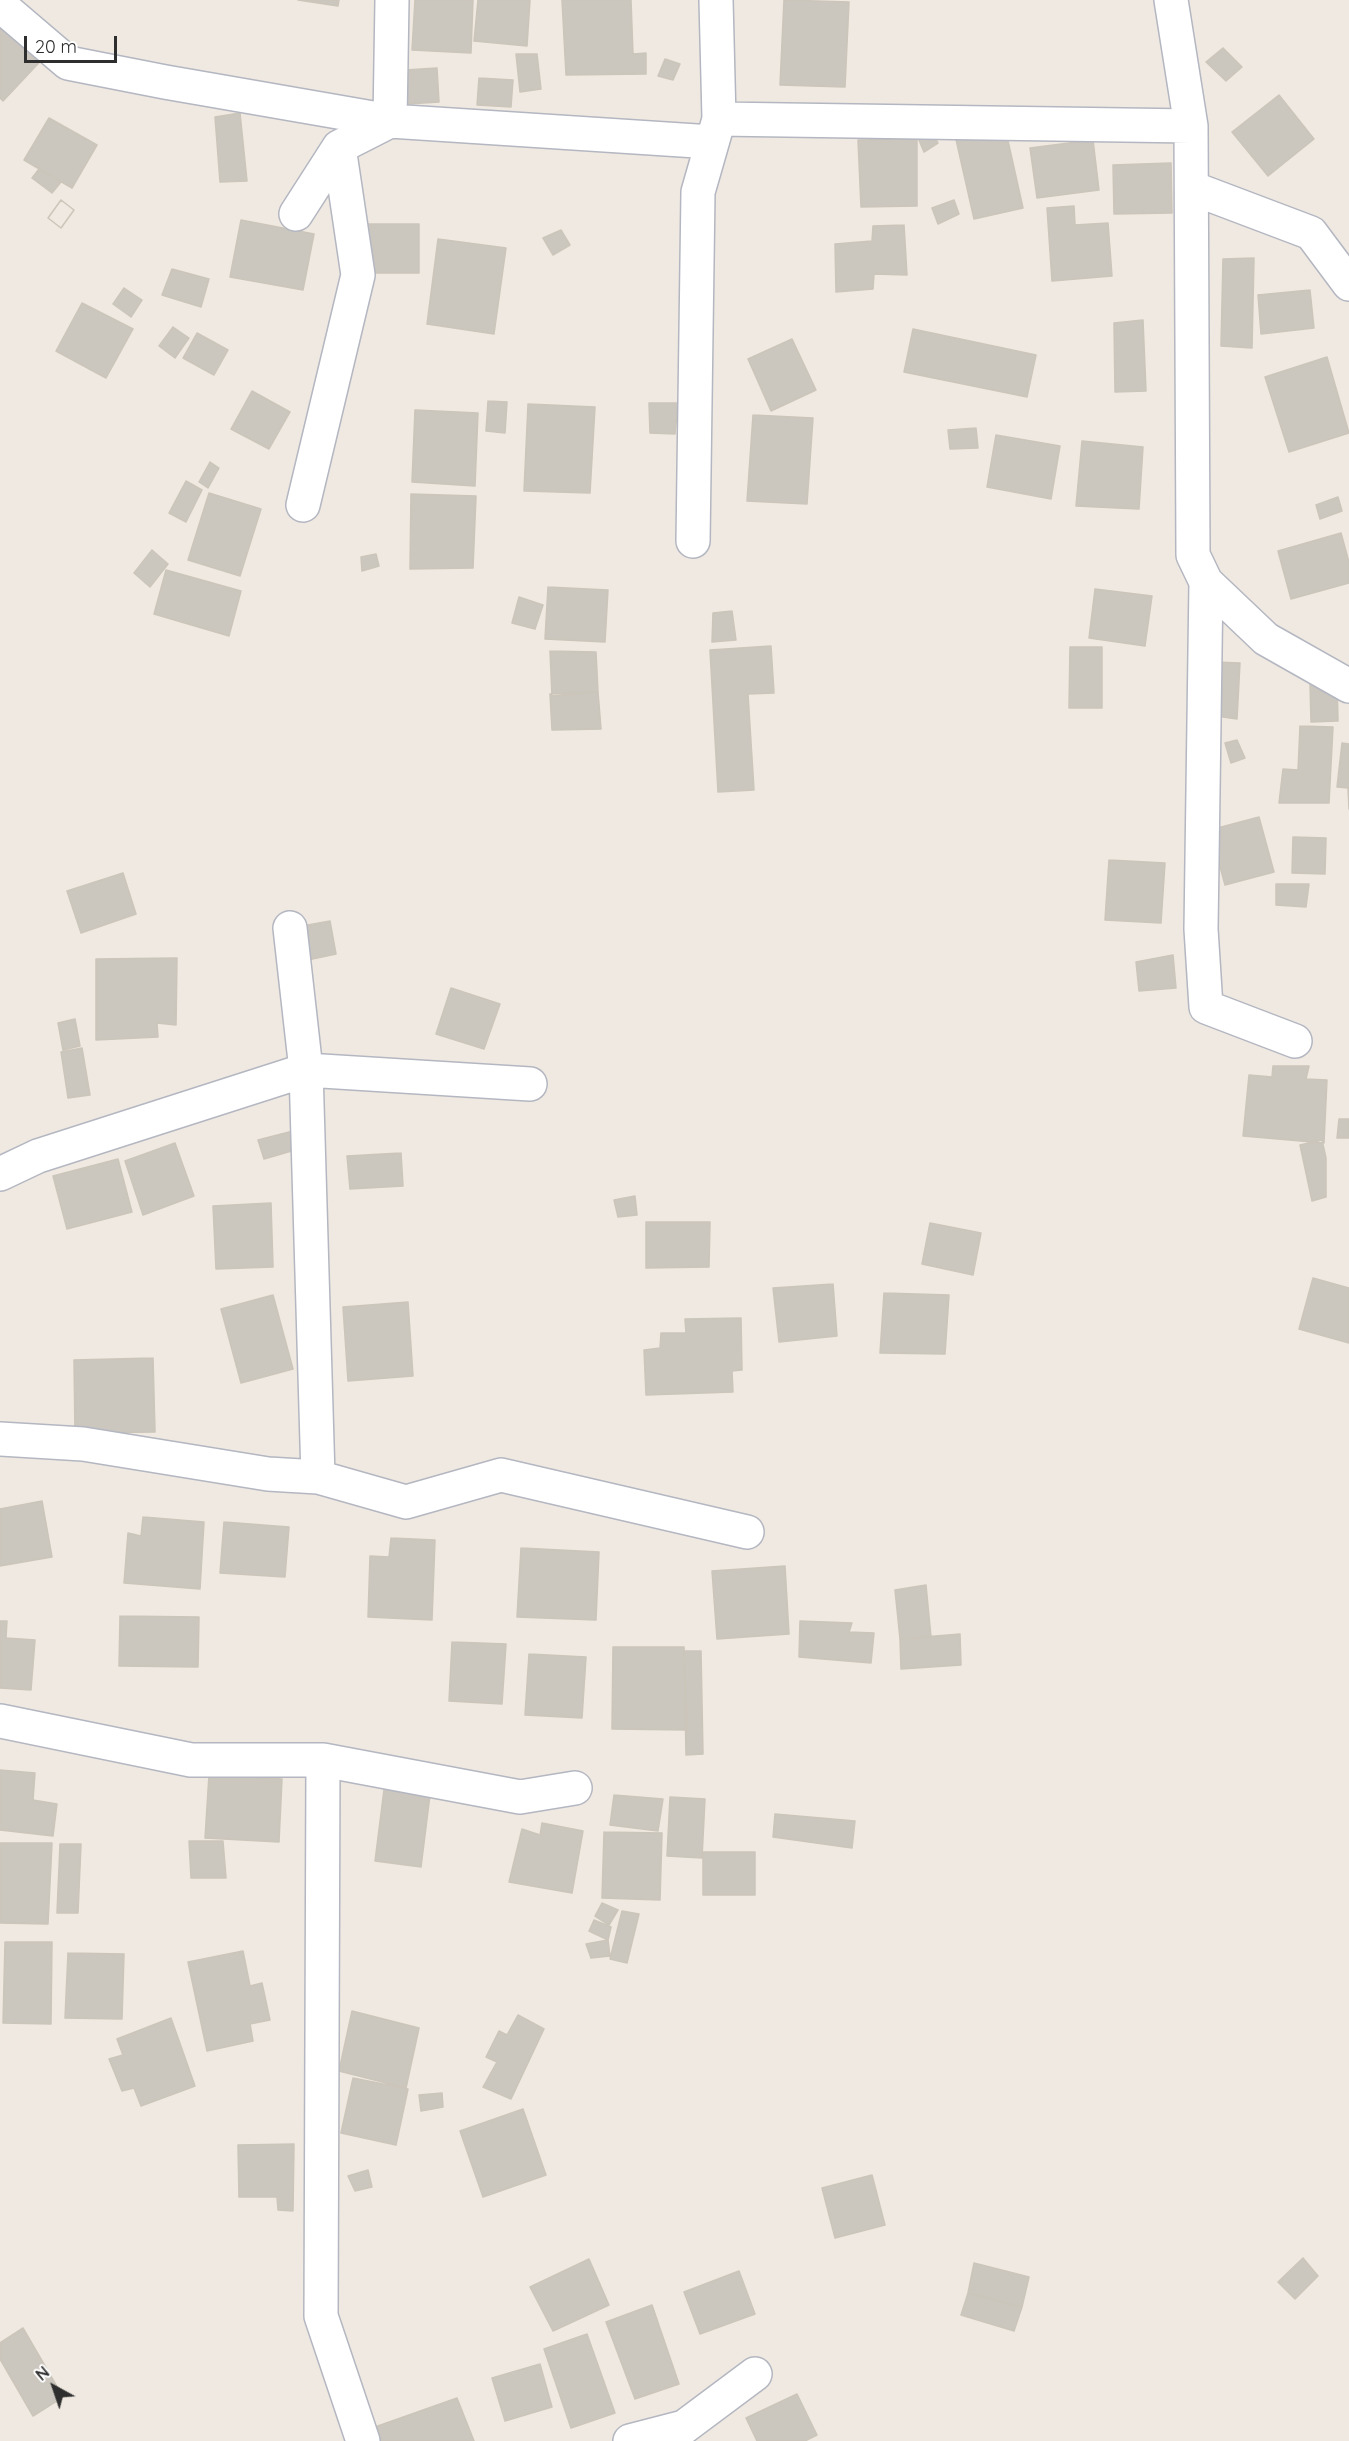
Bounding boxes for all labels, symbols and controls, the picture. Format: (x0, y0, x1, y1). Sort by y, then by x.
scale bar (27, 24, 120, 62)
text: 20 m (35, 35, 77, 58)
north arrow (24, 2357, 84, 2417)
text: N (31, 2362, 53, 2385)

